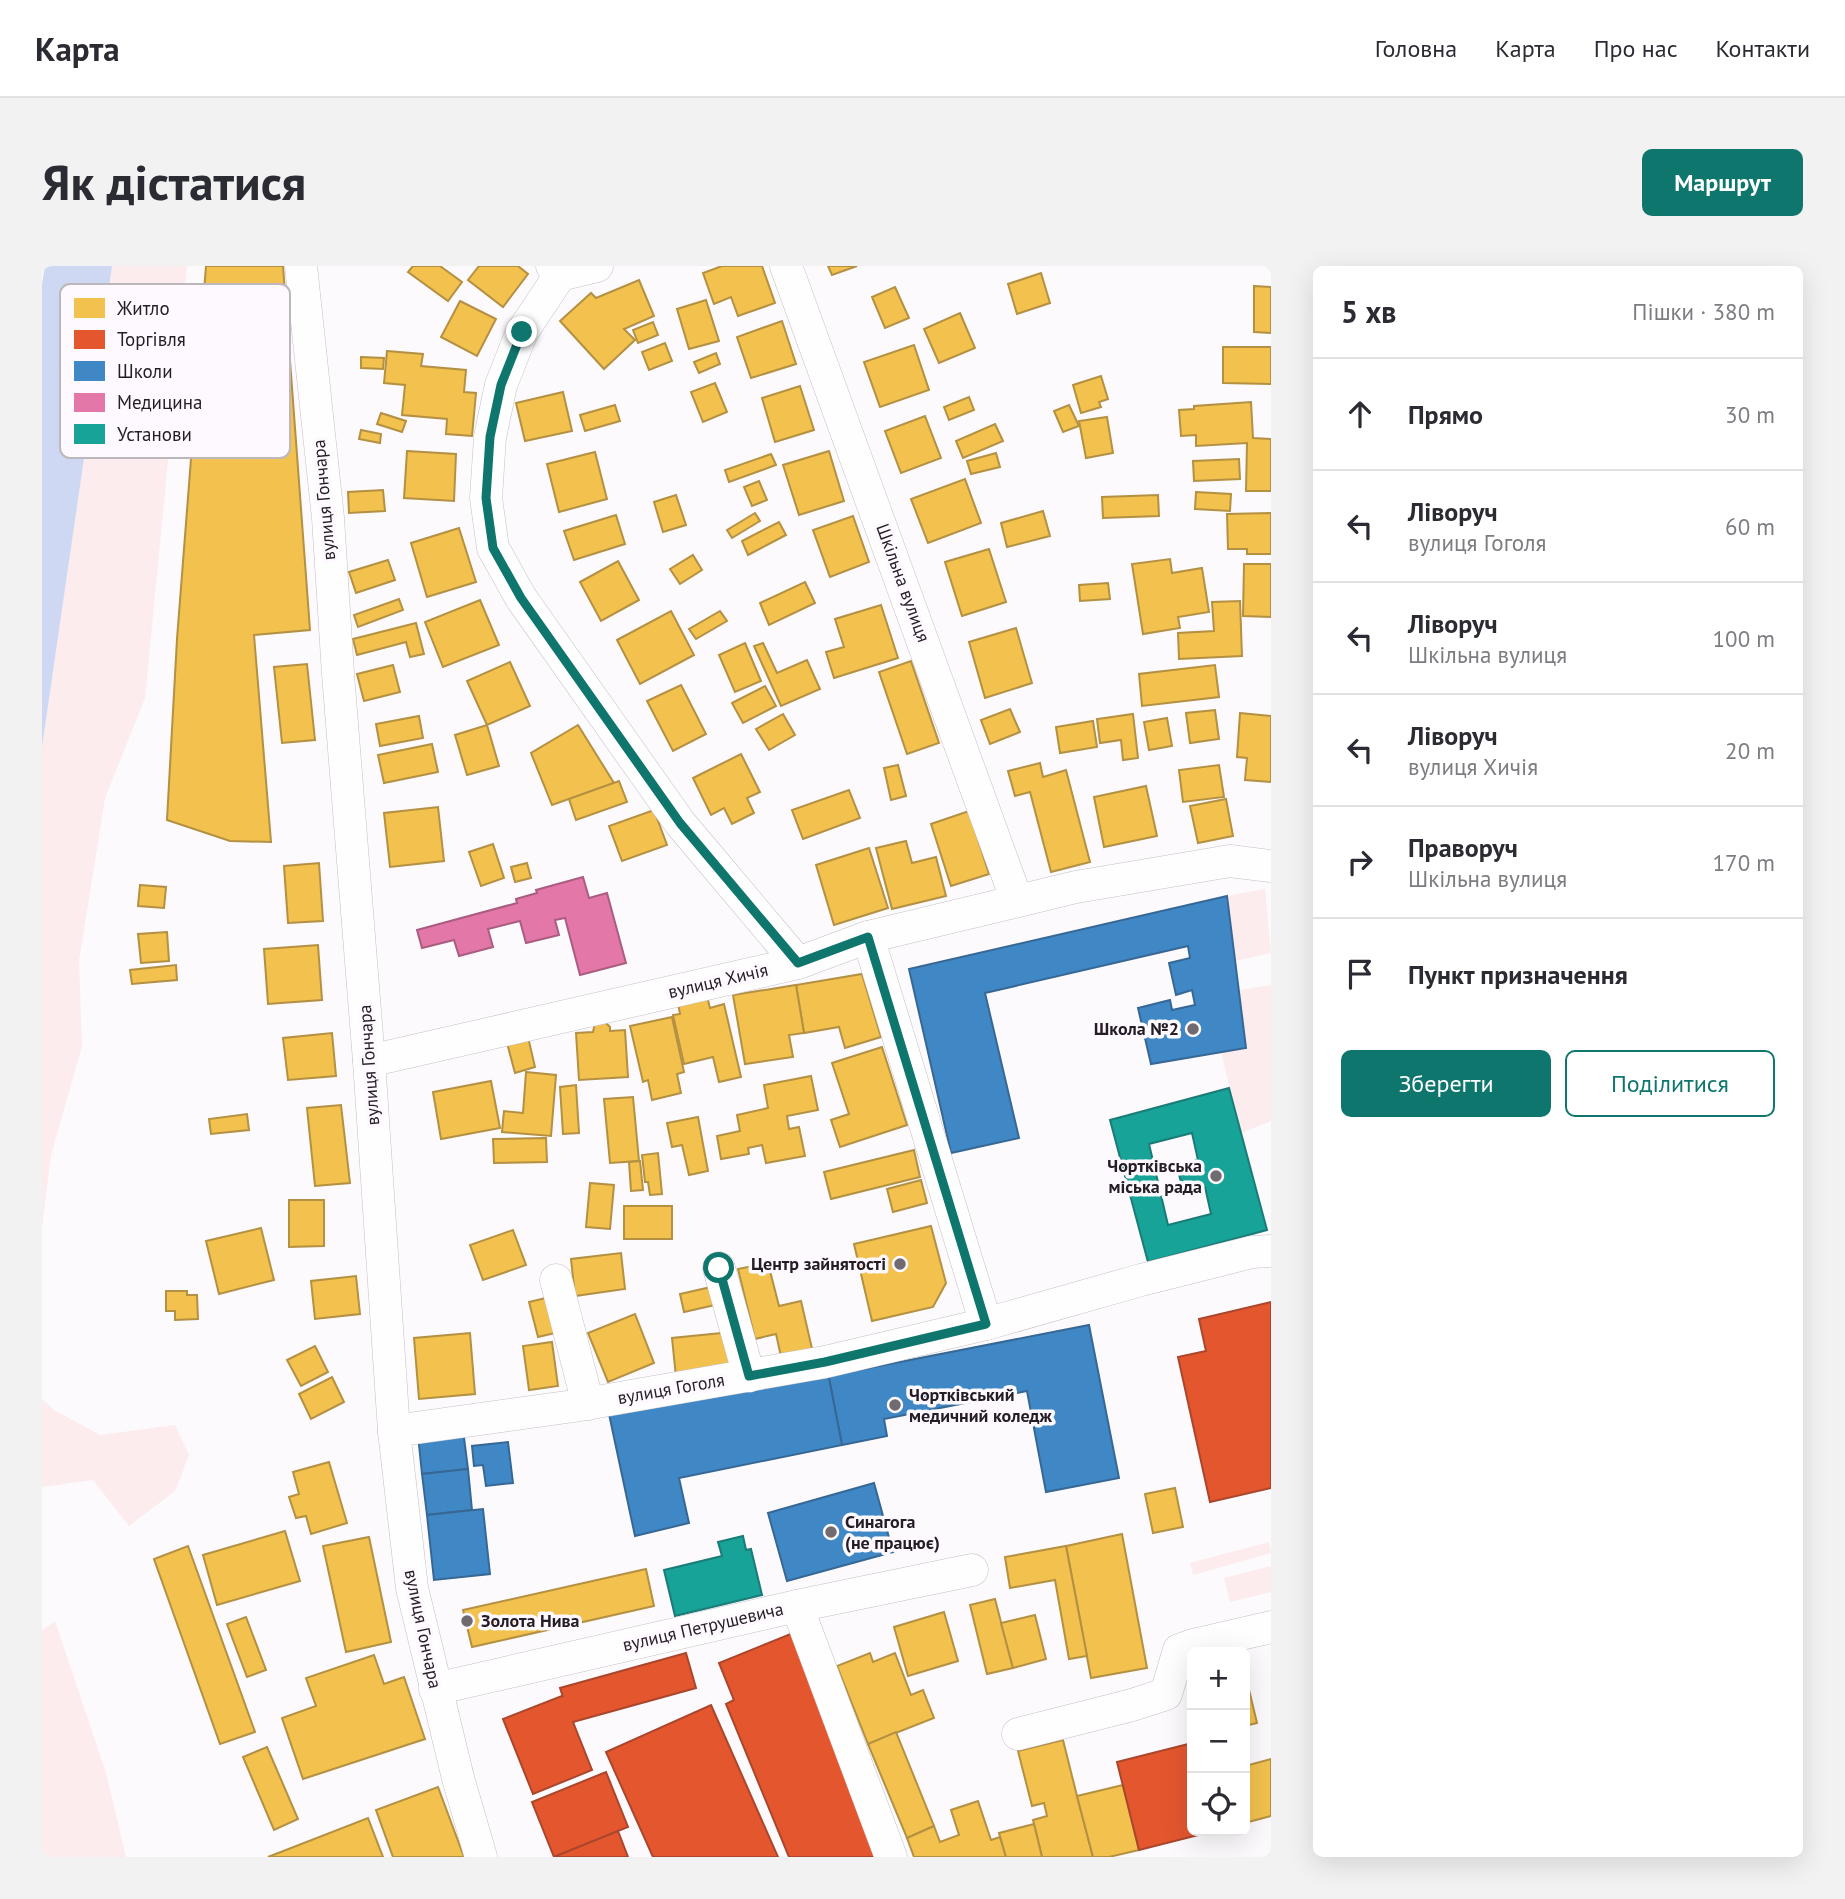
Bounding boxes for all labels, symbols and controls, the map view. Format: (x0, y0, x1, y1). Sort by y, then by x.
text: Карта (35, 27, 120, 70)
text: Головна (1375, 33, 1457, 64)
text: Карта (1495, 33, 1556, 64)
text: Про нас (1594, 33, 1678, 64)
text: Контакти (1716, 33, 1810, 64)
button: Маршрут (1642, 149, 1803, 216)
text: Як дістатися (42, 150, 306, 214)
legend (60, 284, 290, 458)
text: 5 хв (1341, 292, 1397, 331)
text: Житло (116, 296, 170, 320)
text: Пішки · 380 m (1632, 297, 1775, 326)
route end (506, 316, 537, 347)
text: Торгівля (117, 327, 186, 351)
text: Школи (117, 359, 173, 383)
text: Медицина (117, 390, 202, 414)
icon: ahead (1341, 395, 1379, 433)
text: Прямо (1408, 398, 1483, 431)
text: 30 m (1725, 400, 1775, 429)
text: Установи (117, 422, 192, 446)
street label: вулиця Гончара (307, 439, 340, 561)
text: Ліворуч (1408, 495, 1498, 528)
icon: left (1341, 507, 1379, 545)
text: 60 m (1725, 512, 1775, 541)
street label: Шкільна вулиця (871, 520, 936, 645)
text: вулиця Гоголя (1408, 528, 1546, 557)
text: Ліворуч (1408, 607, 1498, 640)
icon: left (1341, 619, 1379, 657)
text: 100 m (1713, 624, 1775, 653)
text: Шкільна вулиця (1408, 640, 1567, 669)
text: Ліворуч (1408, 719, 1498, 752)
icon: left (1341, 731, 1379, 769)
text: 20 m (1725, 736, 1775, 765)
text: вулиця Хичія (1408, 752, 1538, 781)
text: Праворуч (1408, 831, 1518, 864)
icon: right (1341, 843, 1379, 881)
text: 170 m (1713, 848, 1775, 877)
text: Шкільна вулиця (1408, 864, 1567, 893)
icon: arrive (1341, 955, 1379, 993)
street label: вулиця Хичія (666, 958, 770, 1003)
text: Пункт призначення (1408, 958, 1628, 991)
street label: вулиця Гончара (353, 1004, 384, 1126)
place label: Школа №2 (1094, 1017, 1179, 1040)
marker: Школа №2 (1185, 1021, 1201, 1037)
button: Зберегти (1341, 1050, 1551, 1117)
button: Поділитися (1565, 1050, 1775, 1117)
place label: Чортківська міська рада (1107, 1154, 1202, 1198)
marker: Чортківська міська рада (1208, 1168, 1224, 1184)
route start (703, 1252, 734, 1283)
place label: Центр зайнятості (751, 1252, 886, 1275)
marker: Центр зайнятості (892, 1256, 908, 1272)
street label: вулиця Гоголя (616, 1368, 726, 1409)
place label: Чортківський медичний коледж (909, 1383, 1053, 1427)
marker: Чортківський медичний коледж (887, 1397, 903, 1413)
place label: Синагога (не працює) (845, 1510, 940, 1554)
marker: Синагога (не працює) (823, 1524, 839, 1540)
street label: вулиця Гончара (400, 1567, 447, 1690)
street label: вулиця Петрушевича (620, 1597, 785, 1656)
place label: Золота Нива (481, 1609, 580, 1632)
marker: Золота Нива (459, 1613, 475, 1629)
map controls (1187, 1647, 1250, 1836)
button: + (1187, 1647, 1250, 1710)
button: − (1187, 1710, 1250, 1773)
button: locate (1187, 1773, 1250, 1836)

